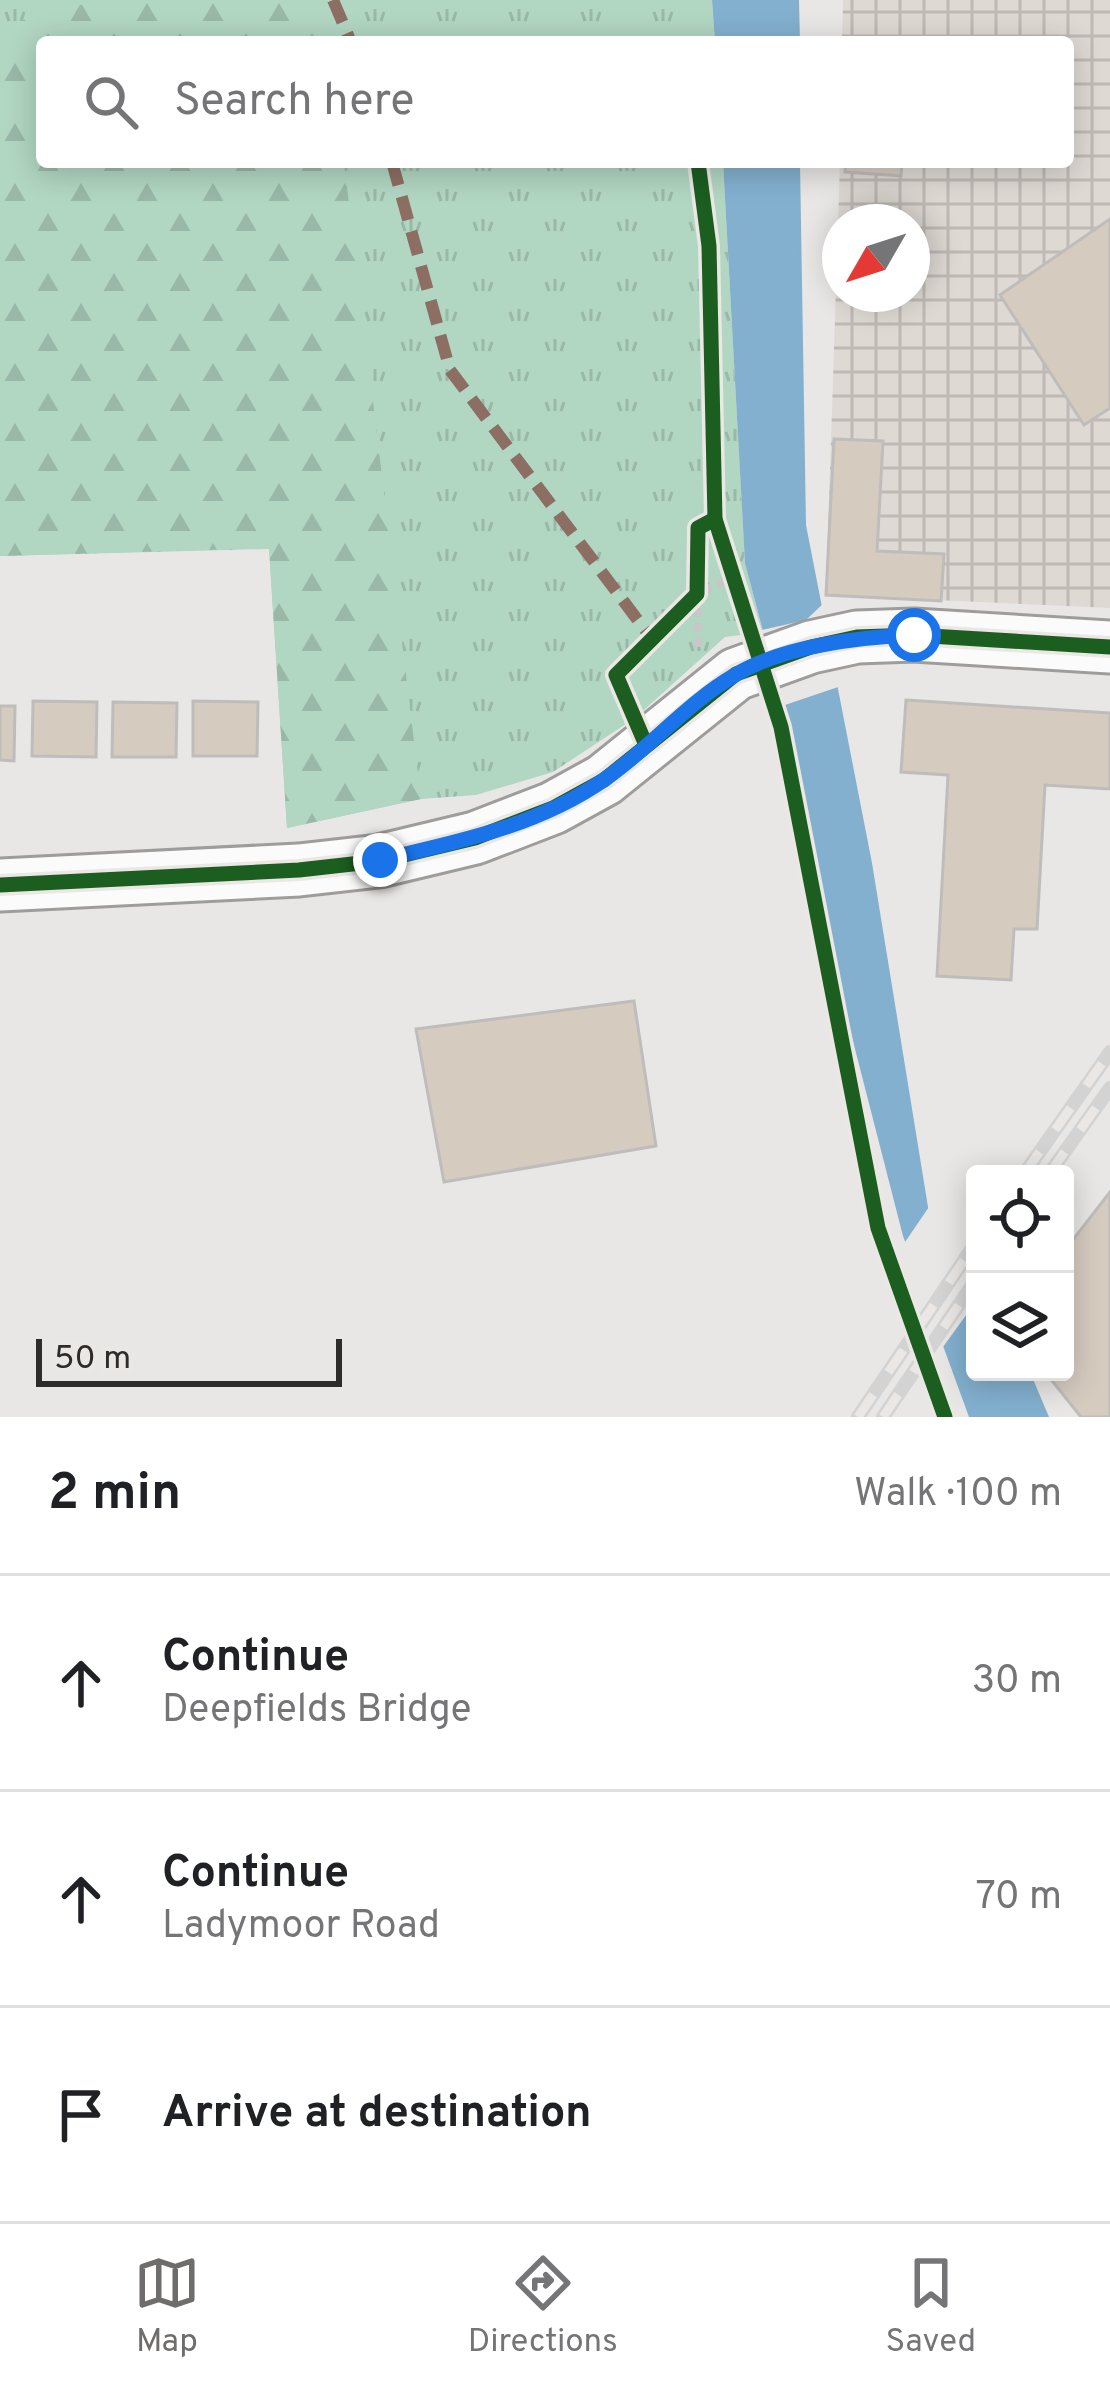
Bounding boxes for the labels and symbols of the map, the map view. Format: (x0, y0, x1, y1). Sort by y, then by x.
north arrow (822, 204, 930, 312)
route start (887, 608, 941, 662)
route end (353, 833, 407, 887)
scale bar (36, 1333, 342, 1386)

